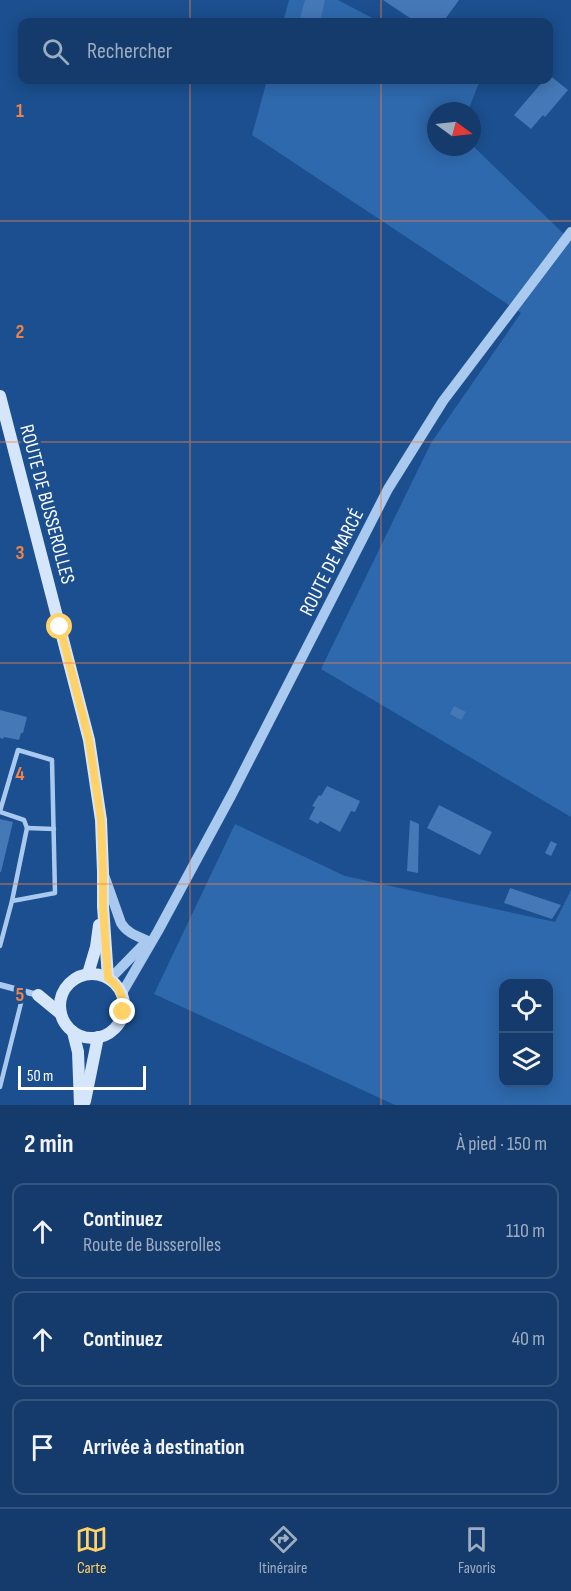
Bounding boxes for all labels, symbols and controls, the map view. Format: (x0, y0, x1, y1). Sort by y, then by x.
search box (18, 18, 553, 84)
icon: search (39, 35, 72, 68)
text: Rechercher (87, 38, 172, 65)
text: 1 (16, 99, 24, 123)
north arrow (427, 102, 481, 156)
text: 2 (16, 320, 24, 344)
street label: ROUTE DE BUSSEROLLES (14, 422, 80, 587)
street label: ROUTE DE MARCÉ (295, 505, 369, 620)
text: 3 (16, 541, 25, 565)
route start (46, 613, 72, 639)
text: 4 (15, 762, 25, 786)
map controls (499, 979, 553, 1087)
button: locate (499, 979, 553, 1033)
text: 5 (16, 983, 25, 1007)
route end (109, 998, 135, 1024)
button: layers (499, 1033, 553, 1087)
scale bar (18, 1063, 146, 1090)
text: 50 m (27, 1067, 53, 1086)
text: 2 min (24, 1129, 74, 1160)
text: À pied · 150 m (457, 1132, 547, 1156)
text: Continuez (83, 1206, 163, 1233)
icon: ahead (26, 1215, 59, 1248)
text: 110 m (506, 1219, 545, 1243)
text: Route de Busserolles (83, 1233, 221, 1257)
icon: ahead (26, 1323, 59, 1356)
text: Continuez (83, 1326, 163, 1353)
text: 40 m (512, 1327, 545, 1351)
icon: arrive (26, 1431, 59, 1464)
text: Arrivée à destination (83, 1434, 245, 1461)
tab: Carte (75, 1523, 108, 1578)
tab: Itinéraire (259, 1523, 307, 1578)
tab: Favoris (458, 1523, 496, 1578)

